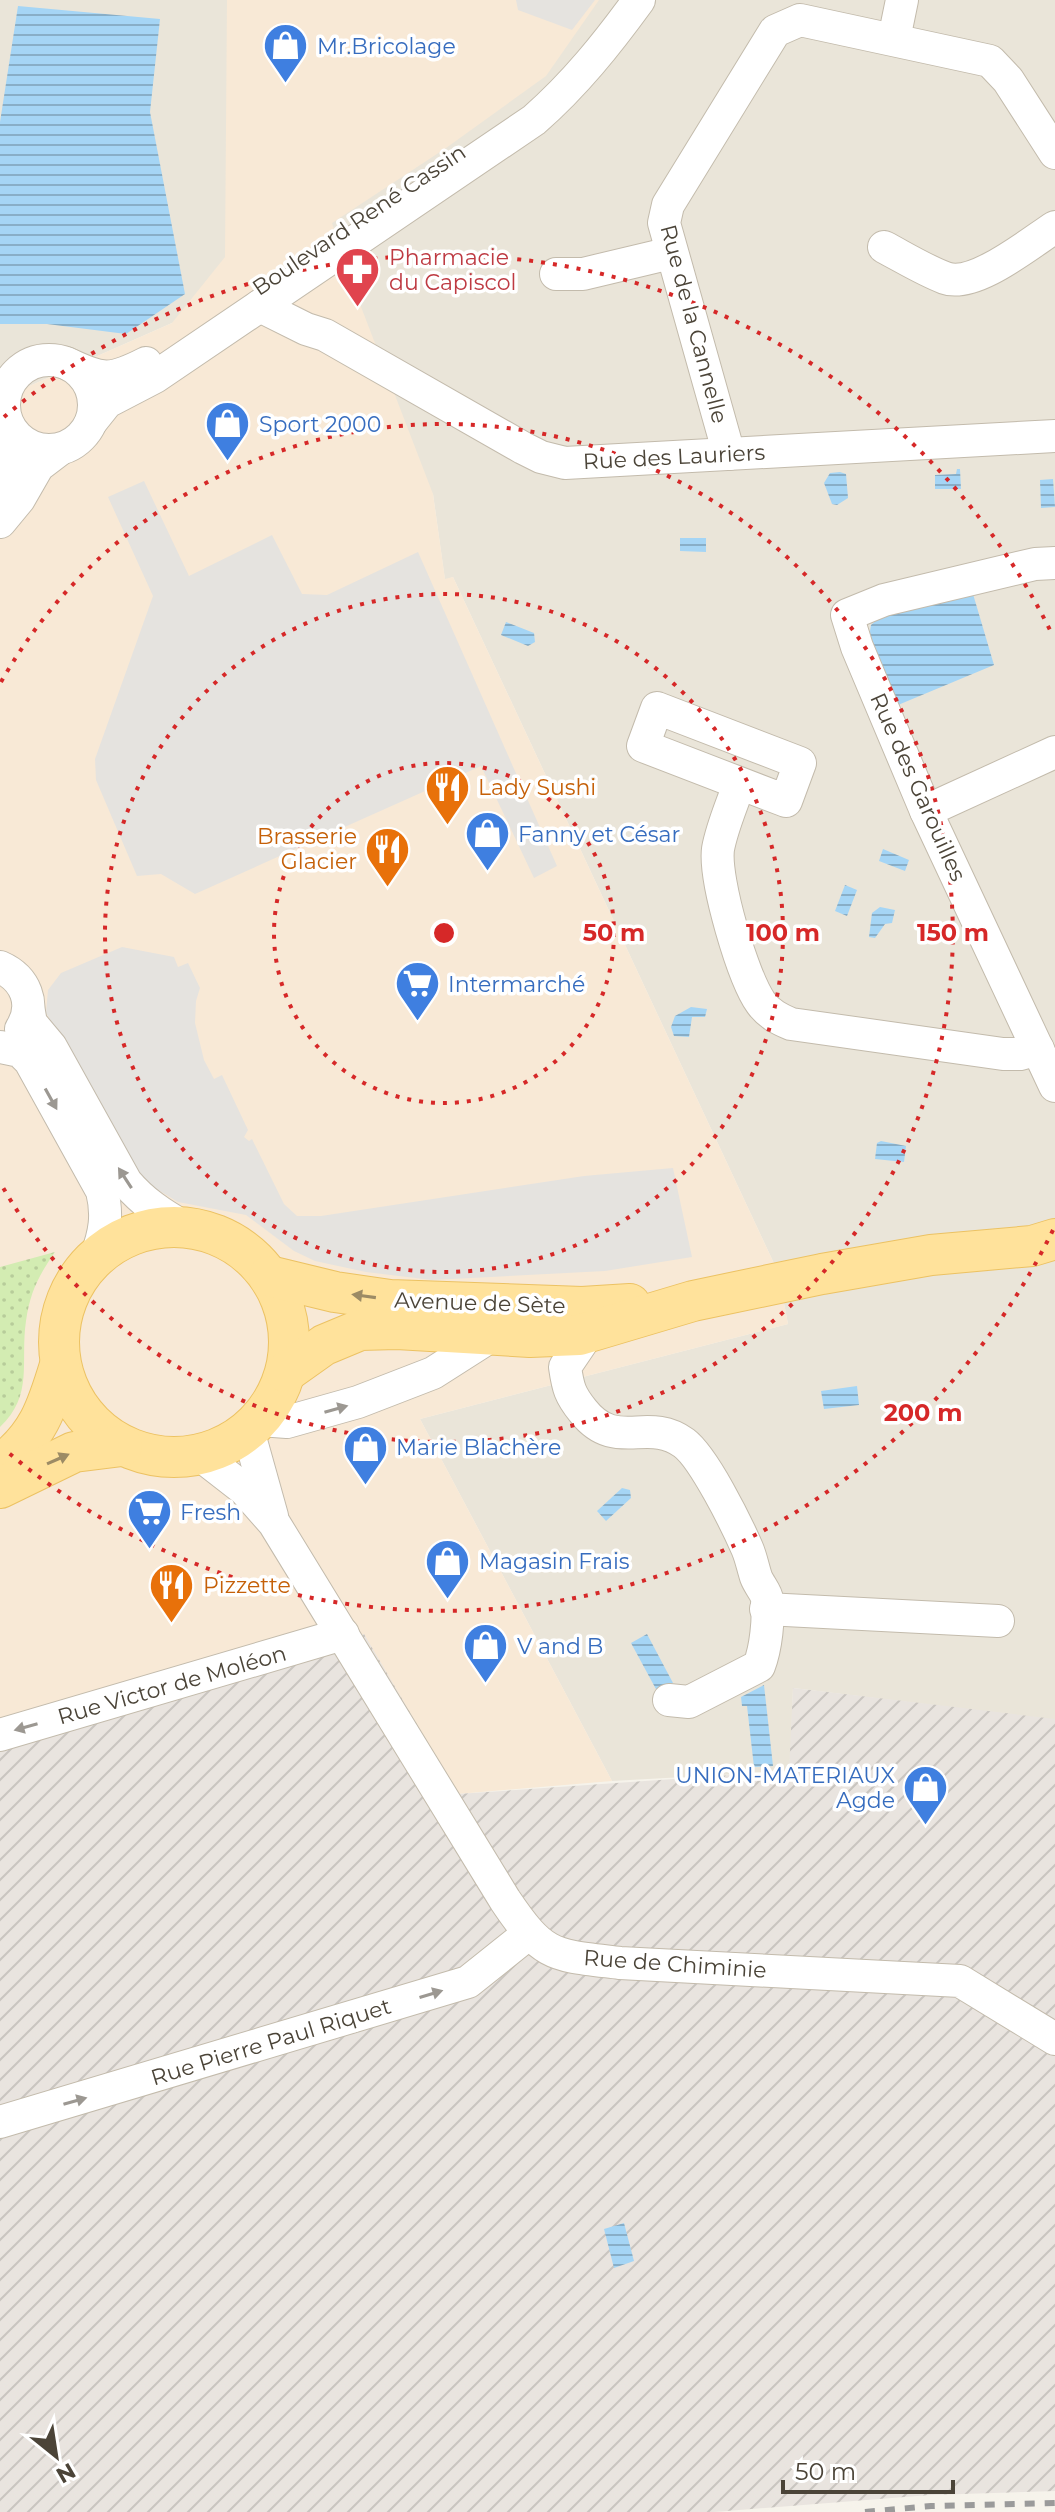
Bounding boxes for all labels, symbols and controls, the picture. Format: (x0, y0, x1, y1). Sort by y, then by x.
shop icon: Mr.Bricolage (262, 22, 310, 85)
place label: Mr.Bricolage (317, 33, 456, 60)
street label: Boulevard René Cassin (247, 138, 471, 302)
street label: Rue de la Cannelle (654, 222, 734, 426)
place label: Pharmacie du Capiscol (389, 244, 516, 296)
pharmacy icon: Pharmacie du Capiscol (334, 246, 382, 309)
shop icon: Sport 2000 (204, 400, 252, 463)
place label: Sport 2000 (259, 411, 381, 438)
street label: Rue des Lauriers (582, 439, 766, 475)
street label: Rue des Garouilles (864, 689, 972, 886)
restaurant icon: Lady Sushi (423, 763, 471, 826)
place label: Lady Sushi (478, 774, 596, 801)
shop icon: Fanny et César (463, 810, 511, 873)
place label: Fanny et César (518, 821, 680, 848)
place label: Brasserie Glacier (257, 823, 357, 875)
restaurant icon: Brasserie Glacier (364, 825, 412, 888)
text: 50 m (583, 918, 645, 947)
text: 100 m (746, 918, 820, 947)
text: 150 m (917, 918, 989, 947)
centre of rings (430, 919, 458, 947)
supermarket icon: Intermarché (393, 960, 441, 1023)
place label: Intermarché (448, 971, 585, 998)
one-way arrow (44, 1088, 58, 1110)
one-way arrow (117, 1168, 132, 1189)
street label: Avenue de Sète (394, 1287, 566, 1319)
one-way arrow (351, 1289, 376, 1302)
text: 200 m (884, 1398, 962, 1427)
one-way arrow (325, 1402, 349, 1415)
shop icon: Marie Blachère (341, 1423, 389, 1486)
place label: Marie Blachère (396, 1434, 561, 1461)
one-way arrow (46, 1452, 70, 1465)
supermarket icon: Fresh (125, 1488, 173, 1551)
place label: Fresh (180, 1499, 241, 1526)
shop icon: Magasin Frais (424, 1537, 472, 1600)
place label: Magasin Frais (479, 1548, 630, 1575)
restaurant icon: Pizzette (148, 1561, 196, 1624)
place label: Pizzette (203, 1572, 291, 1599)
shop icon: V and B (462, 1622, 510, 1685)
place label: V and B (517, 1633, 603, 1660)
street label: Rue Victor de Moléon (55, 1639, 289, 1731)
one-way arrow (14, 1721, 38, 1734)
place label: UNION-MATERIAUX Agde (675, 1762, 896, 1814)
shop icon: UNION-MATERIAUX Agde (902, 1764, 950, 1827)
street label: Rue de Chiminie (583, 1944, 767, 1984)
one-way arrow (420, 1987, 444, 2000)
street label: Rue Pierre Paul Riquet (148, 1993, 394, 2091)
one-way arrow (63, 2094, 87, 2107)
north arrow (16, 2416, 96, 2496)
scale bar (783, 2444, 953, 2494)
text: N (51, 2457, 80, 2489)
text: 50 m (795, 2457, 856, 2486)

